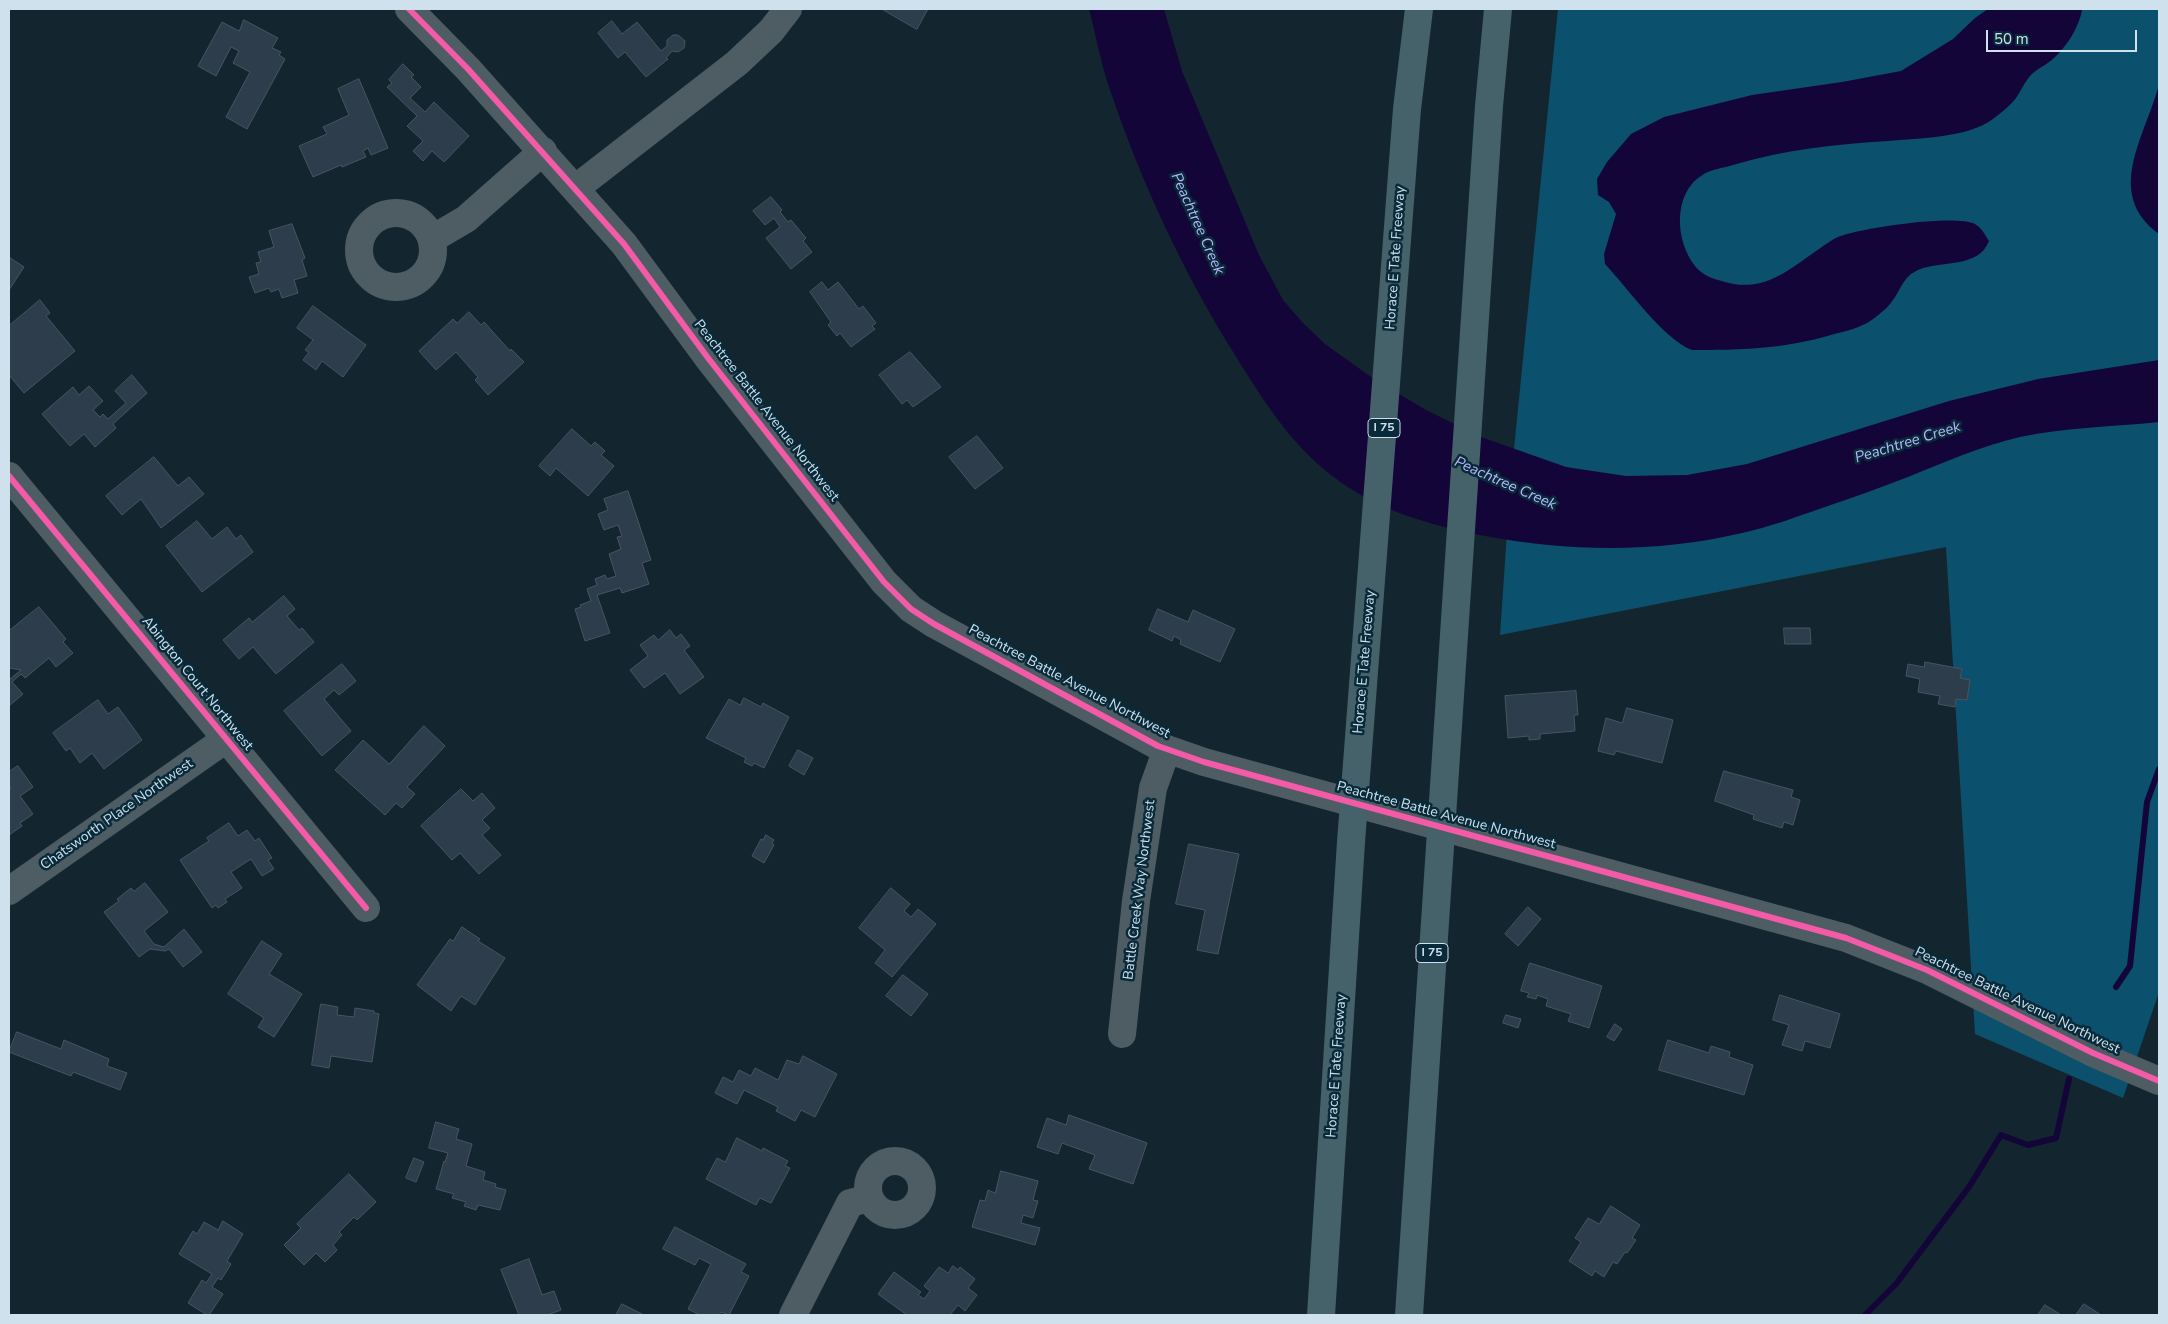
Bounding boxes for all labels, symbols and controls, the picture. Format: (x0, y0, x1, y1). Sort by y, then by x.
scale bar (1988, 20, 2139, 52)
text: 50 m (1994, 29, 2029, 49)
water label: Peachtree Creek (1166, 170, 1228, 278)
street label: Horace E Tate Freeway (1383, 186, 1409, 330)
street label: Peachtree Battle Avenue Northwest (690, 317, 842, 505)
road number: I 75 (1368, 418, 1400, 438)
water label: Peachtree Creek (1853, 418, 1963, 468)
water label: Peachtree Creek (1451, 453, 1559, 515)
street label: Horace E Tate Freeway (1350, 590, 1380, 734)
street label: Abington Court Northwest (138, 614, 256, 754)
street label: Peachtree Battle Avenue Northwest (965, 622, 1173, 742)
street label: Chatsworth Place Northwest (37, 756, 197, 874)
street label: Peachtree Battle Avenue Northwest (1335, 779, 1557, 853)
street label: Battle Creek Way Northwest (1121, 799, 1159, 981)
road number: I 75 (1416, 944, 1448, 962)
street label: Peachtree Battle Avenue Northwest (1912, 944, 2122, 1058)
street label: Horace E Tate Freeway (1324, 994, 1350, 1138)

